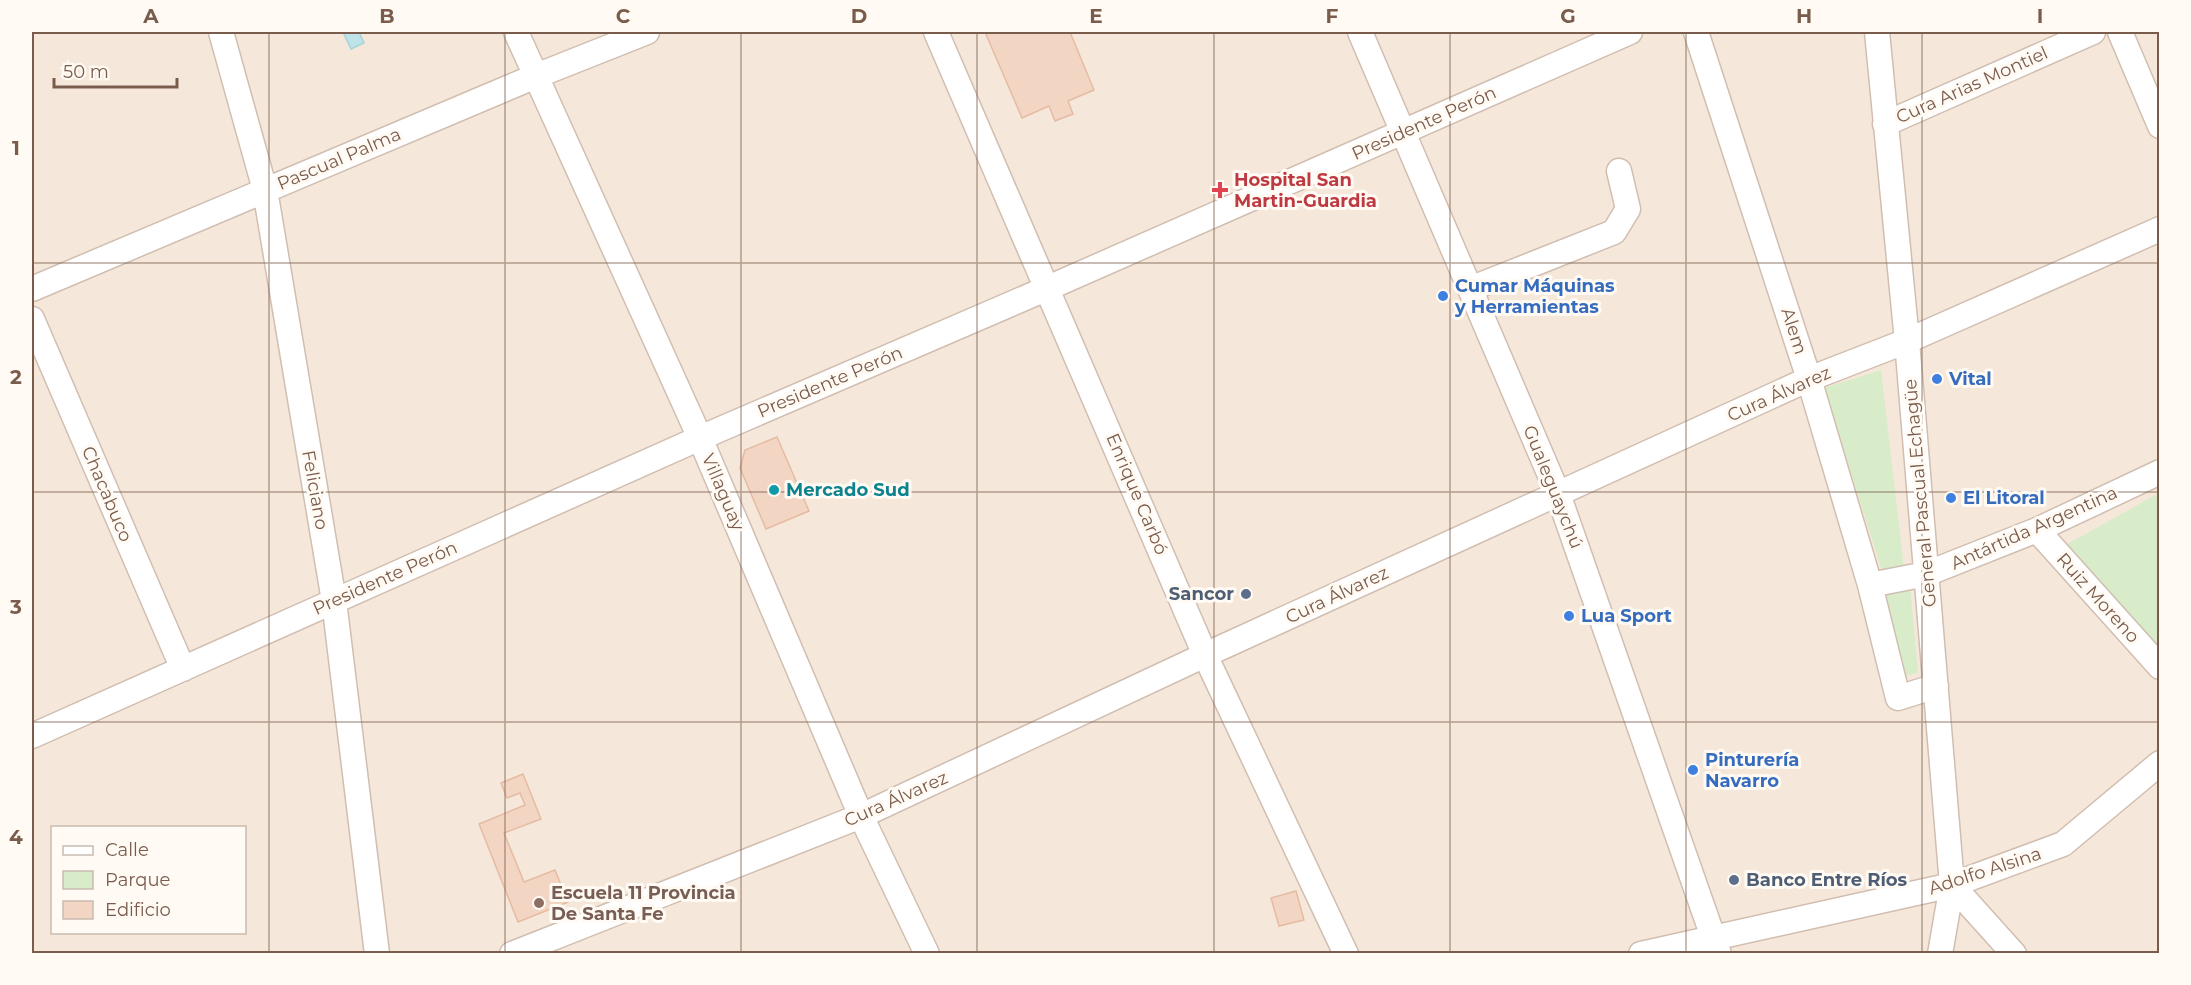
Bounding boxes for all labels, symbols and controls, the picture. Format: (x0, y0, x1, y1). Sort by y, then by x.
text: A (142, 4, 159, 28)
text: B (379, 4, 395, 28)
text: C (616, 4, 631, 28)
text: D (851, 4, 867, 28)
text: E (1089, 4, 1103, 28)
text: F (1326, 4, 1339, 28)
text: G (1560, 4, 1576, 28)
text: H (1796, 4, 1812, 28)
text: I (2037, 4, 2043, 28)
street label: Cura Arias Montiel (1893, 42, 2051, 128)
scale bar (54, 51, 177, 89)
text: 50 m (63, 61, 109, 83)
street label: Presidente Perón (1348, 81, 1500, 165)
street label: Pascual Palma (274, 123, 404, 195)
text: 1 (12, 136, 20, 160)
place label: Hospital San Martin-Guardia (1234, 169, 1377, 212)
marker: Hospital San Martin-Guardia (1211, 181, 1229, 199)
place label: Cumar Máquinas y Herramientas (1454, 275, 1615, 318)
marker: Cumar Máquinas y Herramientas (1436, 289, 1450, 303)
street label: Alem (1776, 305, 1812, 357)
street label: Presidente Perón (754, 341, 906, 423)
street label: Cura Álvarez (1724, 361, 1834, 427)
text: 2 (10, 365, 22, 389)
place label: Vital (1948, 368, 1992, 390)
marker: Vital (1930, 372, 1944, 386)
street label: General Pascual Echagüe (1899, 378, 1941, 608)
street label: Gualeguaychú (1518, 422, 1588, 552)
street label: Enrique Carbó (1102, 430, 1172, 558)
street label: Chacabuco (77, 443, 137, 545)
street label: Feliciano (297, 448, 333, 532)
street label: Villaguay (697, 450, 749, 534)
place label: Mercado Sud (786, 479, 910, 501)
street label: Antártida Argentina (1947, 481, 2121, 575)
marker: Mercado Sud (767, 483, 781, 497)
place label: El Litoral (1963, 487, 2045, 509)
marker: El Litoral (1944, 491, 1958, 505)
street label: Presidente Perón (309, 536, 461, 620)
street label: Ruiz Moreno (2052, 548, 2144, 648)
street label: Cura Álvarez (1282, 562, 1392, 628)
place label: Sancor (1169, 583, 1234, 605)
marker: Sancor (1239, 587, 1253, 601)
text: 3 (9, 595, 22, 619)
place label: Lua Sport (1581, 605, 1672, 627)
marker: Lua Sport (1562, 609, 1576, 623)
place label: Pinturería Navarro (1705, 749, 1799, 792)
marker: Pinturería Navarro (1686, 763, 1700, 777)
street label: Cura Álvarez (841, 766, 951, 832)
text: 4 (9, 825, 23, 849)
legend (51, 826, 246, 934)
text: Calle (105, 839, 149, 861)
street label: Adolfo Alsina (1926, 842, 2044, 900)
text: Parque (105, 869, 171, 891)
place label: Banco Entre Ríos (1746, 869, 1908, 891)
marker: Banco Entre Ríos (1727, 873, 1741, 887)
place label: Escuela 11 Provincia De Santa Fe (551, 882, 736, 925)
marker: Escuela 11 Provincia De Santa Fe (532, 896, 546, 910)
text: Edificio (105, 899, 171, 921)

